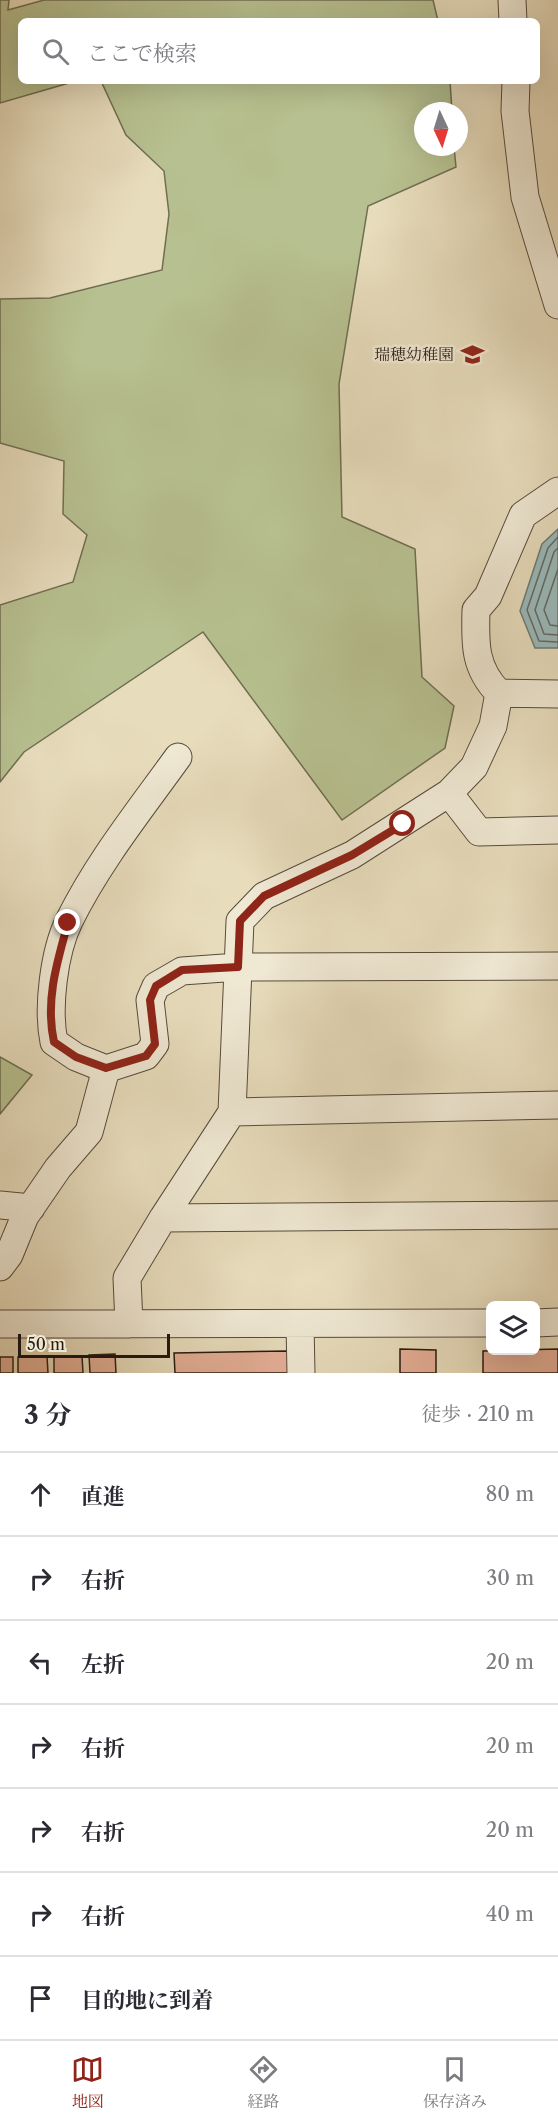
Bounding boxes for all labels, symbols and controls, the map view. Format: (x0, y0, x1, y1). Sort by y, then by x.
search box (18, 18, 540, 84)
icon: search (39, 35, 72, 68)
text: ここで検索 (87, 40, 197, 67)
north arrow (414, 102, 468, 156)
school or university icon: 瑞穂幼稚園 (459, 341, 485, 367)
place label: 瑞穂幼稚園 (374, 344, 454, 364)
route start (389, 810, 415, 836)
route end (54, 909, 80, 935)
map controls (486, 1301, 540, 1355)
button: layers (486, 1301, 540, 1355)
scale bar (18, 1331, 170, 1358)
text: 50 m (27, 1334, 65, 1354)
text: 3 分 (24, 1399, 71, 1431)
text: 徒歩 · 210 m (421, 1402, 534, 1426)
icon: ahead (24, 1478, 57, 1511)
text: 80 m (486, 1482, 534, 1506)
text: 直進 (81, 1483, 125, 1510)
icon: right (24, 1562, 57, 1595)
text: 30 m (486, 1566, 534, 1590)
text: 右折 (81, 1567, 125, 1594)
icon: left (24, 1646, 57, 1679)
text: 20 m (486, 1650, 534, 1674)
text: 左折 (81, 1651, 125, 1678)
icon: right (24, 1730, 57, 1763)
text: 20 m (486, 1734, 534, 1758)
text: 右折 (81, 1735, 125, 1762)
icon: right (24, 1814, 57, 1847)
text: 20 m (486, 1818, 534, 1842)
text: 右折 (81, 1819, 125, 1846)
icon: right (24, 1898, 57, 1931)
text: 40 m (486, 1902, 534, 1926)
text: 右折 (81, 1903, 125, 1930)
icon: arrive (24, 1982, 57, 2015)
text: 目的地に到着 (81, 1987, 213, 2014)
tab: 地図 (71, 2053, 104, 2112)
tab: 経路 (247, 2053, 280, 2112)
tab: 保存済み (423, 2053, 487, 2112)

